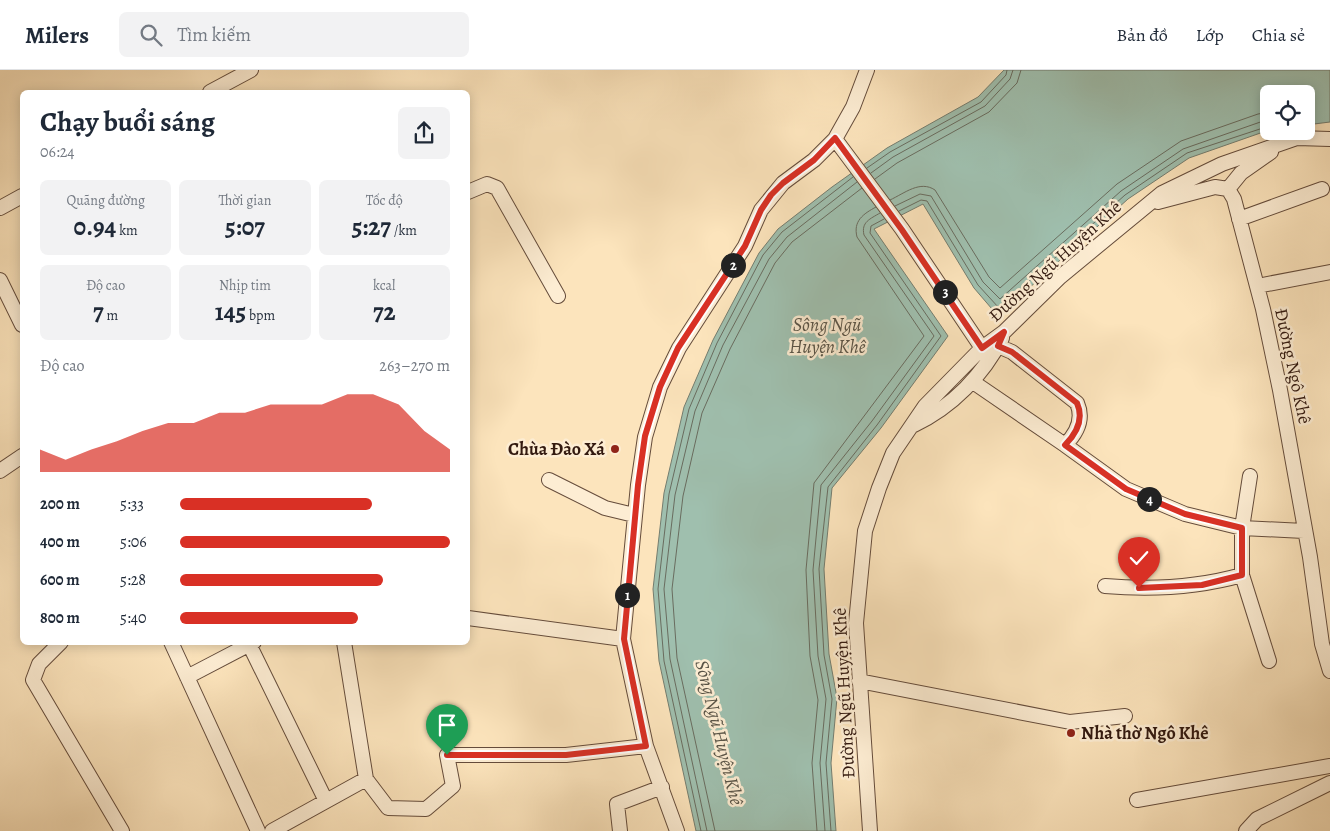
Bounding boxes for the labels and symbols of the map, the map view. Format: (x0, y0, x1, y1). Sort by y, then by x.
street label: Đường Ngũ Huyện Khê (983, 195, 1127, 327)
pin: 2 (720, 252, 746, 278)
pin: 3 (932, 280, 958, 304)
street label: Đường Ngô Khê (1269, 306, 1317, 426)
water label: Sông Ngũ Huyện Khê (789, 312, 867, 360)
place label: Chùa Đào Xá (508, 437, 605, 461)
marker: Chùa Đào Xá (609, 443, 621, 455)
pin: 4 (1136, 486, 1162, 512)
pin (1118, 537, 1160, 588)
pin: 1 (614, 582, 640, 608)
street label: Đường Ngũ Huyện Khê (828, 607, 860, 779)
water label: Sông Ngũ Huyện Khê (689, 657, 750, 809)
pin (426, 704, 468, 755)
place label: Nhà thờ Ngô Khê (1081, 721, 1209, 745)
marker: Nhà thờ Ngô Khê (1065, 727, 1077, 739)

